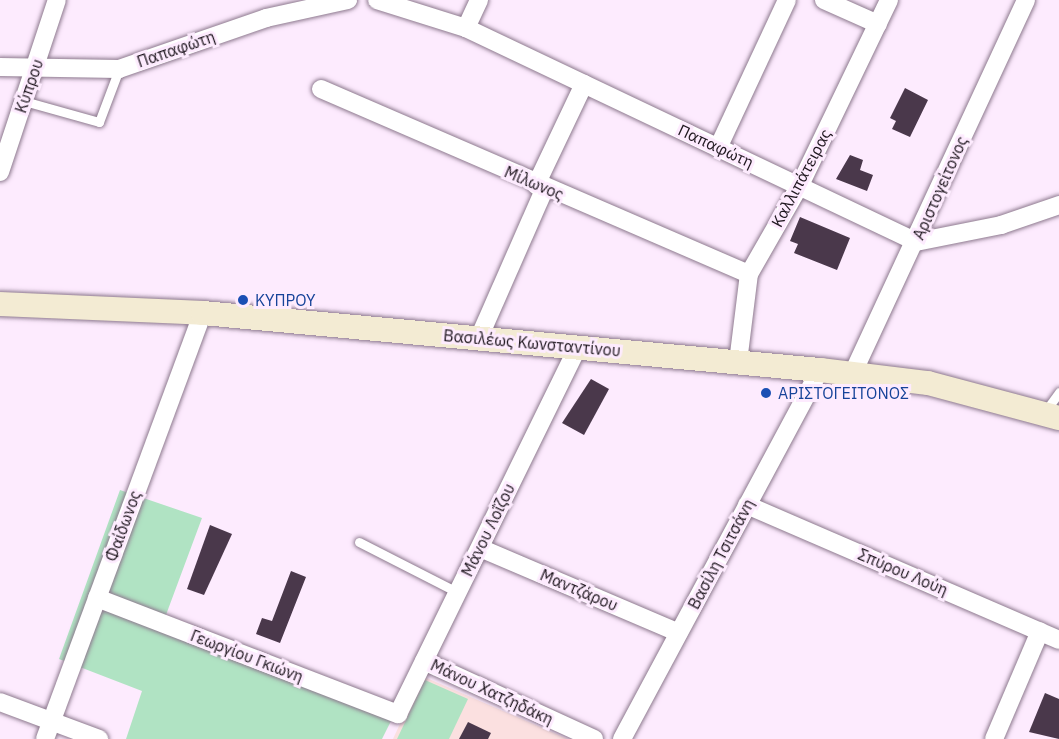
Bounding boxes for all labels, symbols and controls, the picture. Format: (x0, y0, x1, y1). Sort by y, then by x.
street label: Παπαφώτη (134, 27, 218, 71)
street label: Κύπρου (11, 56, 47, 116)
street label: Παπαφώτη (675, 120, 757, 172)
street label: Καλλιπάτειρας (767, 126, 835, 230)
street label: Αριστογείτονος (909, 133, 971, 243)
street label: Μίλωνος (502, 162, 566, 204)
place label: ΚΥΠΡΟΥ (255, 290, 316, 310)
marker: ΚΥΠΡΟΥ (236, 293, 250, 307)
street label: Βασιλέως Κωνσταντίνου (443, 326, 621, 360)
place label: ΑΡΙΣΤΟΓΕΙΤΟΝΟΣ (778, 383, 909, 403)
marker: ΑΡΙΣΤΟΓΕΙΤΟΝΟΣ (759, 386, 773, 400)
street label: Μάνου Λοΐζου (457, 480, 519, 580)
street label: Φαίδωνος (101, 488, 145, 564)
street label: Βασίλη Τσιτσάνη (684, 496, 758, 612)
street label: Σπύρου Λούη (855, 544, 951, 600)
street label: Μαντζάρου (537, 565, 621, 615)
street label: Γεωργίου Γκιώνη (188, 626, 306, 686)
street label: Μάνου Χατζηδάκη (428, 655, 556, 729)

